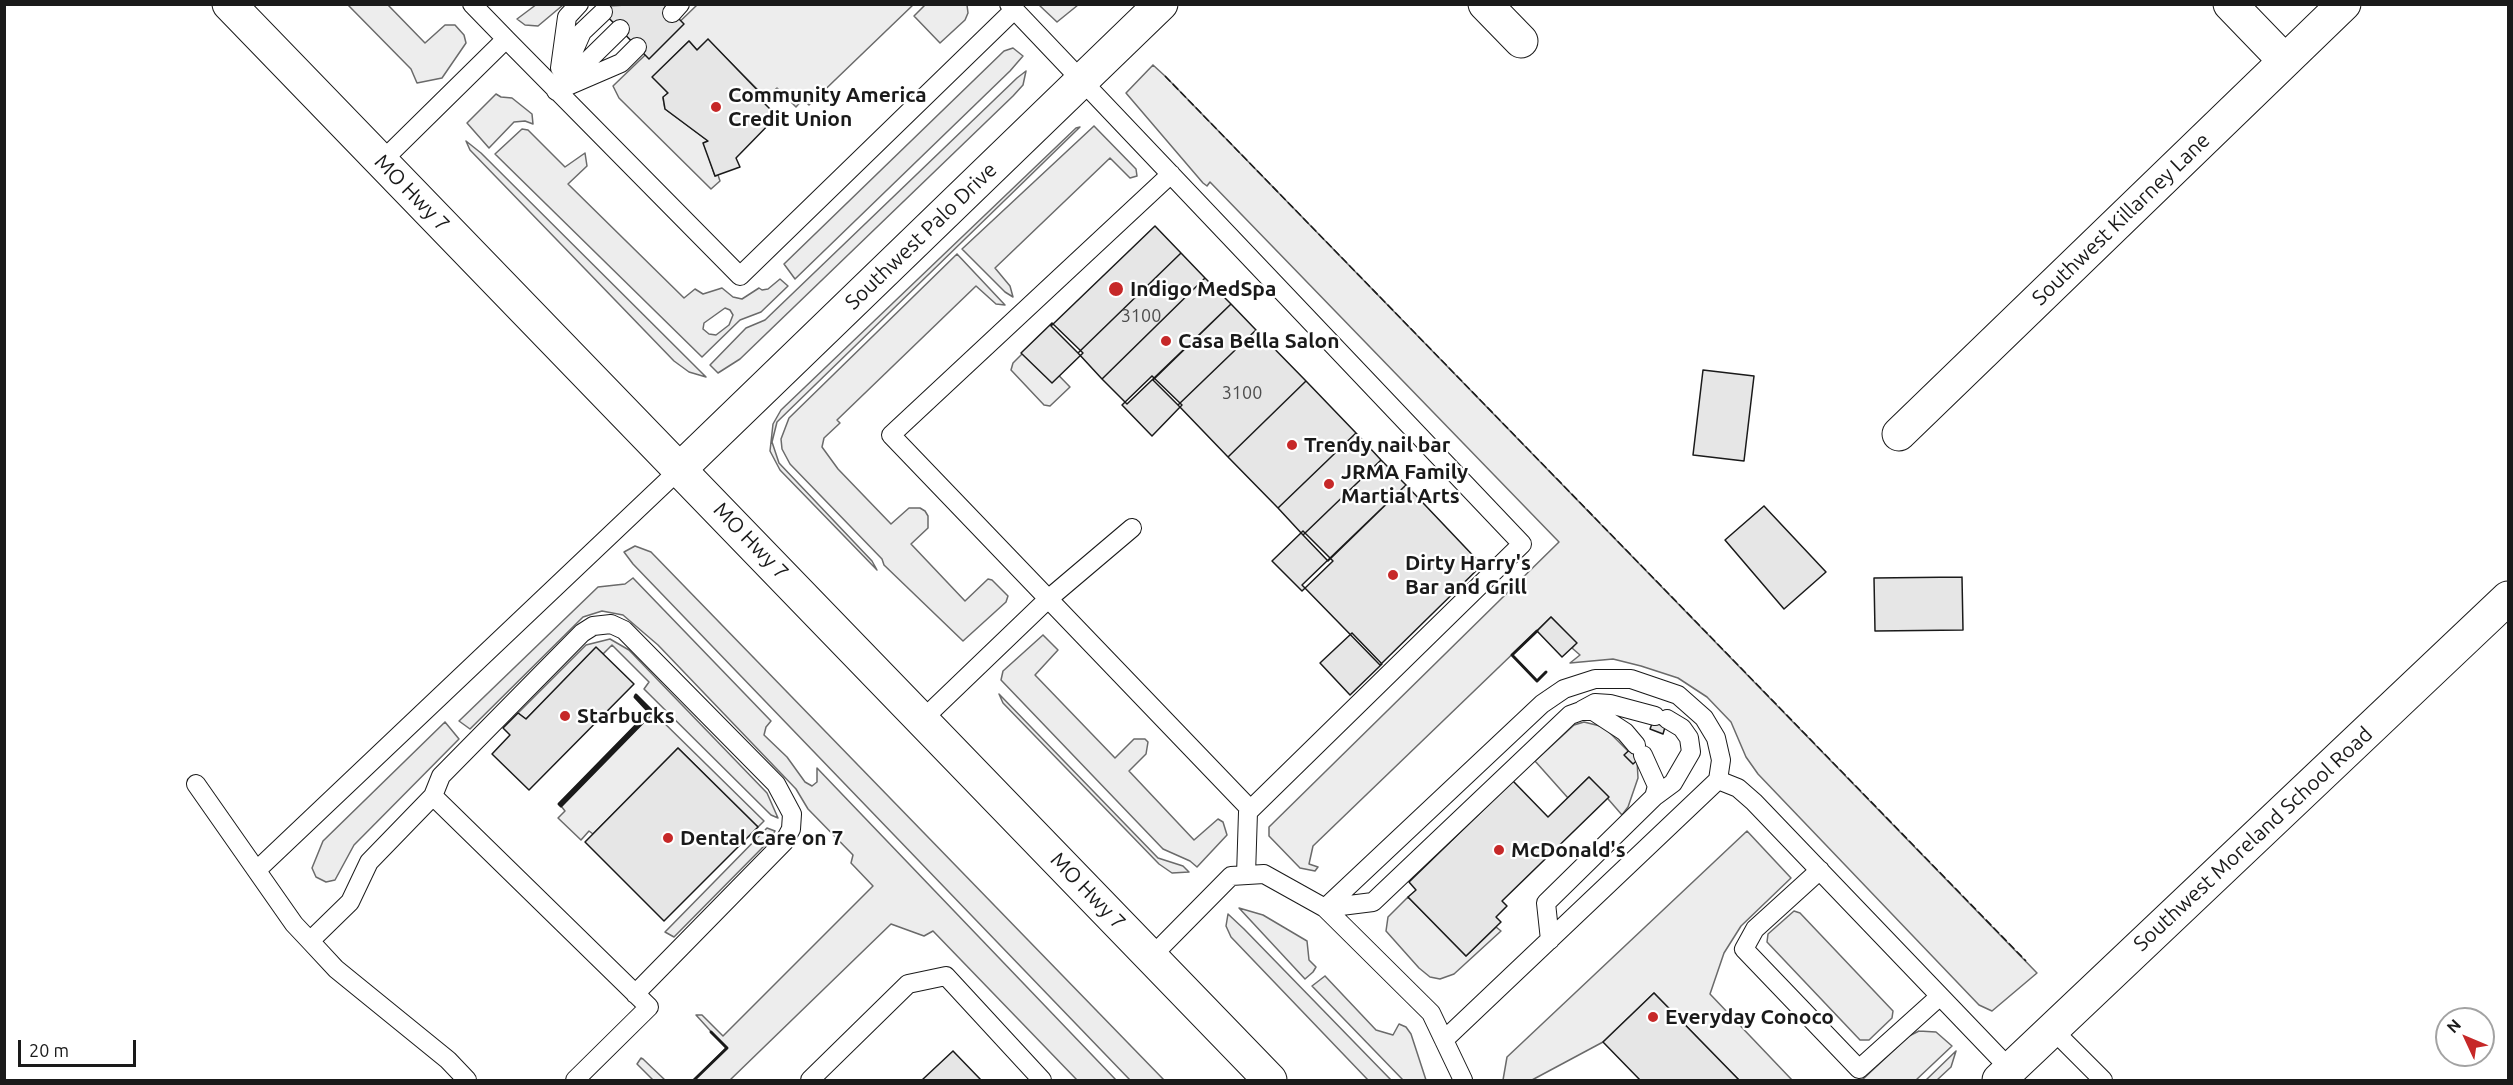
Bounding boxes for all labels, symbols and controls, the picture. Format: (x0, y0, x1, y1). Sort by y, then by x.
place label: Community America Credit Union (728, 82, 927, 132)
marker: Community America Credit Union (709, 100, 723, 114)
street label: Southwest Killarney Lane (2027, 128, 2215, 310)
street label: MO Hwy 7 (369, 149, 455, 237)
street label: Southwest Palo Drive (840, 157, 1002, 315)
place label: Indigo MedSpa (1130, 276, 1276, 302)
marker: Indigo MedSpa (1107, 280, 1125, 298)
house number: 3100 (1121, 305, 1161, 327)
place label: Casa Bella Salon (1178, 328, 1339, 354)
marker: Casa Bella Salon (1159, 334, 1173, 348)
house number: 3100 (1222, 382, 1262, 404)
place label: Trendy nail bar (1304, 432, 1450, 458)
marker: Trendy nail bar (1285, 438, 1299, 452)
place label: JRMA Family Martial Arts (1341, 459, 1468, 509)
marker: JRMA Family Martial Arts (1322, 477, 1336, 491)
street label: MO Hwy 7 (708, 497, 794, 585)
place label: Dirty Harry's Bar and Grill (1405, 550, 1531, 600)
marker: Dirty Harry's Bar and Grill (1386, 568, 1400, 582)
place label: Starbucks (577, 703, 675, 729)
marker: Starbucks (558, 709, 572, 723)
street label: Southwest Moreland School Road (2128, 722, 2378, 956)
place label: Dental Care on 7 (680, 825, 843, 851)
marker: Dental Care on 7 (661, 831, 675, 845)
place label: McDonald's (1511, 837, 1626, 863)
marker: McDonald's (1492, 843, 1506, 857)
street label: MO Hwy 7 (1045, 847, 1131, 935)
place label: Everyday Conoco (1665, 1004, 1834, 1030)
north arrow (2435, 1007, 2495, 1067)
marker: Everyday Conoco (1646, 1010, 1660, 1024)
text: N (2443, 1015, 2464, 1036)
scale bar (21, 1028, 140, 1066)
text: 20 m (29, 1040, 69, 1060)

